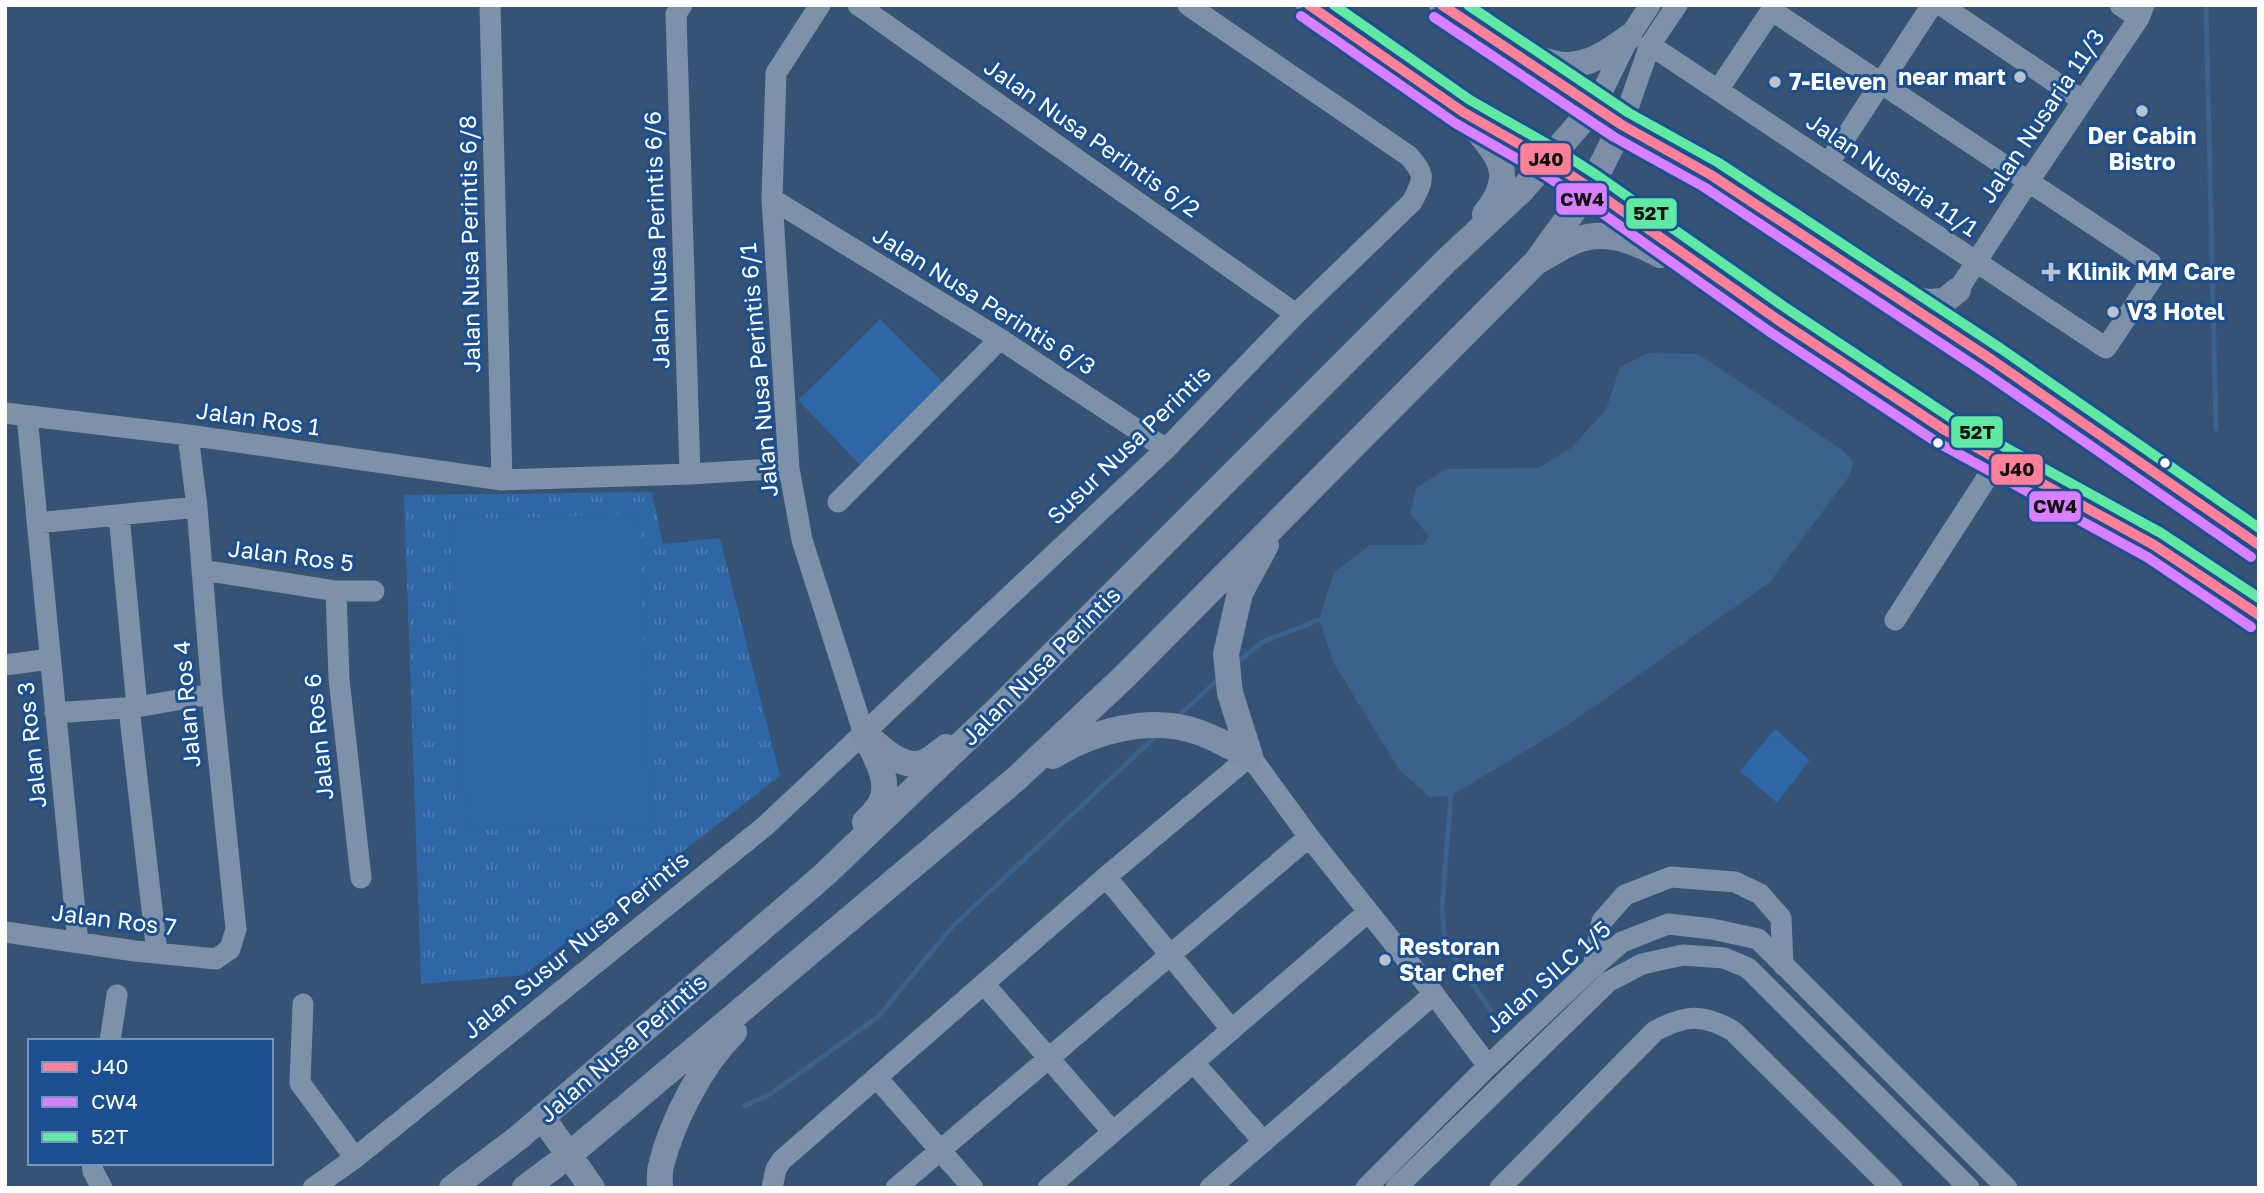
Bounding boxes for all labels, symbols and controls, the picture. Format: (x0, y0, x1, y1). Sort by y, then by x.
street label: Jalan Nusaria 11/3 (1973, 23, 2110, 208)
street label: Jalan Nusa Perintis 6/2 (979, 52, 1206, 222)
place label: near mart (1898, 62, 2006, 90)
place label: 7-Eleven (1789, 67, 1886, 95)
marker: near mart (2012, 69, 2028, 85)
marker: 7-Eleven (1767, 74, 1783, 90)
marker: Der Cabin Bistro (2134, 103, 2150, 119)
street label: Jalan Nusaria 11/1 (1801, 106, 1984, 242)
street label: Jalan Nusa Perintis 6/6 (638, 111, 674, 369)
street label: Jalan Nusa Perintis 6/8 (453, 115, 485, 373)
place label: Der Cabin Bistro (2088, 121, 2196, 175)
line badge: J40 (1519, 142, 1572, 176)
text: J40 (1528, 147, 1564, 170)
line badge: CW4 (1555, 182, 1608, 216)
text: CW4 (1560, 187, 1604, 210)
line badge: 52T (1625, 197, 1678, 230)
text: 52T (1633, 201, 1669, 224)
street label: Jalan Nusa Perintis 6/3 (868, 220, 1101, 380)
street label: Jalan Nusa Perintis 6/1 (733, 242, 783, 498)
place label: Klinik MM Care (2067, 257, 2235, 285)
marker: Klinik MM Care (2041, 262, 2061, 282)
place label: V3 Hotel (2127, 297, 2225, 325)
marker: V3 Hotel (2105, 304, 2121, 320)
street label: Susur Nusa Perintis (1041, 359, 1216, 530)
street label: Jalan Ros 1 (195, 395, 322, 441)
line badge: 52T (1950, 415, 2004, 449)
text: 52T (1959, 420, 1995, 443)
unlabelled marker (1931, 436, 1945, 450)
line badge: J40 (1990, 453, 2044, 486)
unlabelled marker (2158, 456, 2172, 470)
text: J40 (1999, 457, 2035, 480)
line badge: CW4 (2028, 490, 2082, 523)
text: CW4 (2033, 494, 2077, 517)
street label: Jalan Ros 5 (227, 533, 356, 577)
street label: Jalan Nusa Perintis (955, 580, 1126, 751)
street label: Jalan Ros 4 (167, 640, 205, 769)
street label: Jalan Ros 6 (297, 672, 339, 802)
street label: Jalan Ros 3 (10, 681, 52, 810)
street label: Jalan Susur Nusa Perintis (457, 844, 694, 1044)
street label: Jalan Ros 7 (50, 897, 178, 941)
street label: Jalan SILC 1/5 (1479, 914, 1616, 1038)
place label: Restoran Star Chef (1399, 932, 1504, 986)
marker: Restoran Star Chef (1377, 952, 1393, 968)
street label: Jalan Nusa Perintis (533, 967, 712, 1128)
legend (28, 1039, 273, 1165)
text: J40 (91, 1053, 129, 1079)
text: CW4 (91, 1088, 138, 1114)
text: 52T (91, 1123, 128, 1149)

